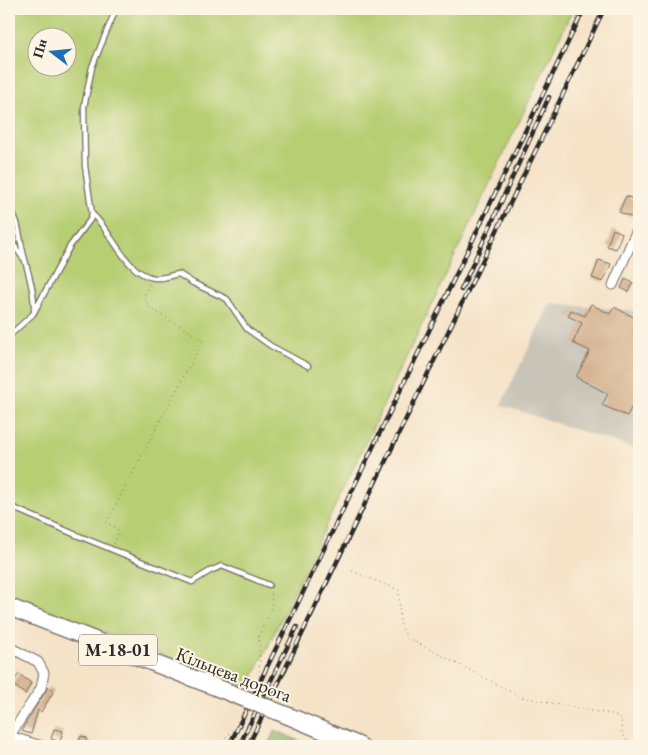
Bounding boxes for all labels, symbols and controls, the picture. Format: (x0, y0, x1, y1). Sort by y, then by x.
north arrow (28, 28, 78, 78)
text: Пн (28, 37, 51, 60)
road number: М-18-01 (79, 634, 157, 666)
street label: Кільцева дорога (172, 641, 296, 708)

